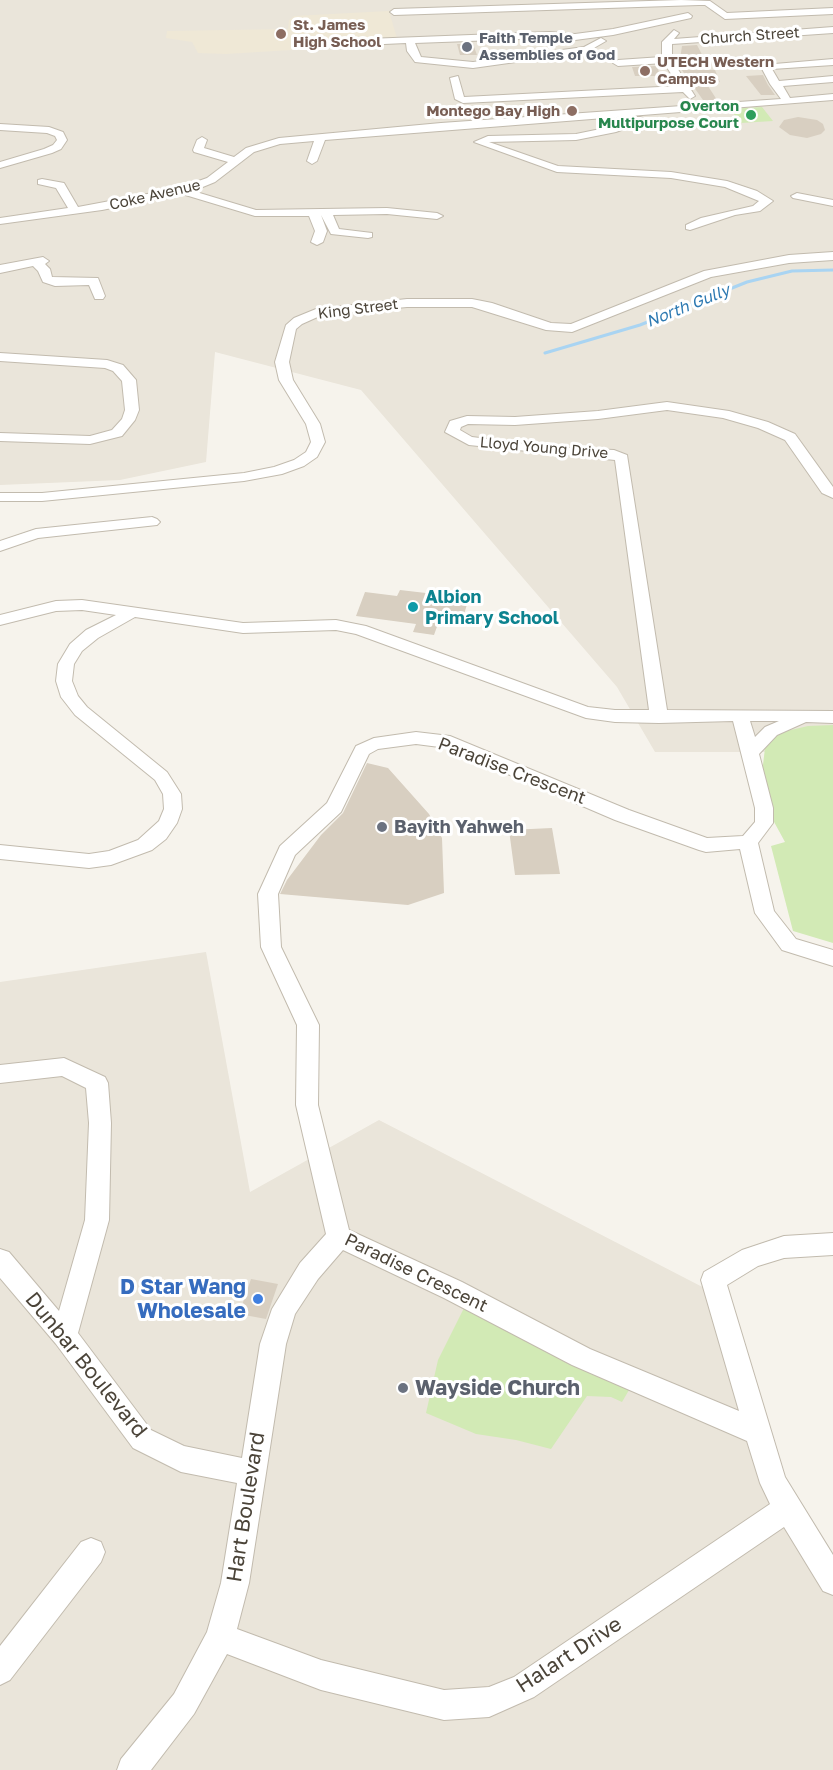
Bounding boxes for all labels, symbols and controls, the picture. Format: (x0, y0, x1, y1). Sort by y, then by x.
place label: St. James High School (293, 16, 381, 51)
street label: Church Street (700, 24, 800, 48)
marker: St. James High School (274, 27, 288, 41)
place label: Faith Temple Assemblies of God (479, 29, 615, 64)
marker: Faith Temple Assemblies of God (460, 40, 474, 54)
place label: UTECH Western Campus (657, 53, 774, 88)
marker: UTECH Western Campus (638, 64, 652, 78)
place label: Overton Multipurpose Court (598, 97, 739, 132)
place label: Montego Bay High (426, 102, 560, 120)
marker: Montego Bay High (565, 104, 579, 118)
marker: Overton Multipurpose Court (744, 108, 758, 122)
street label: Coke Avenue (108, 176, 202, 214)
water label: North Gully (643, 281, 733, 331)
street label: King Street (317, 295, 399, 323)
street label: Lloyd Young Drive (479, 433, 609, 463)
place label: Albion Primary School (425, 586, 559, 628)
marker: Albion Primary School (406, 600, 420, 614)
street label: Paradise Crescent (435, 733, 589, 809)
place label: Bayith Yahweh (394, 816, 524, 838)
marker: Bayith Yahweh (375, 820, 389, 834)
street label: Paradise Crescent (341, 1229, 491, 1317)
place label: D Star Wang Wholesale (120, 1274, 246, 1324)
street label: Dunbar Boulevard (20, 1287, 152, 1443)
marker: D Star Wang Wholesale (251, 1292, 265, 1306)
place label: Wayside Church (415, 1375, 580, 1401)
marker: Wayside Church (396, 1381, 410, 1395)
street label: Hart Boulevard (222, 1430, 270, 1584)
street label: Halart Drive (512, 1612, 626, 1698)

